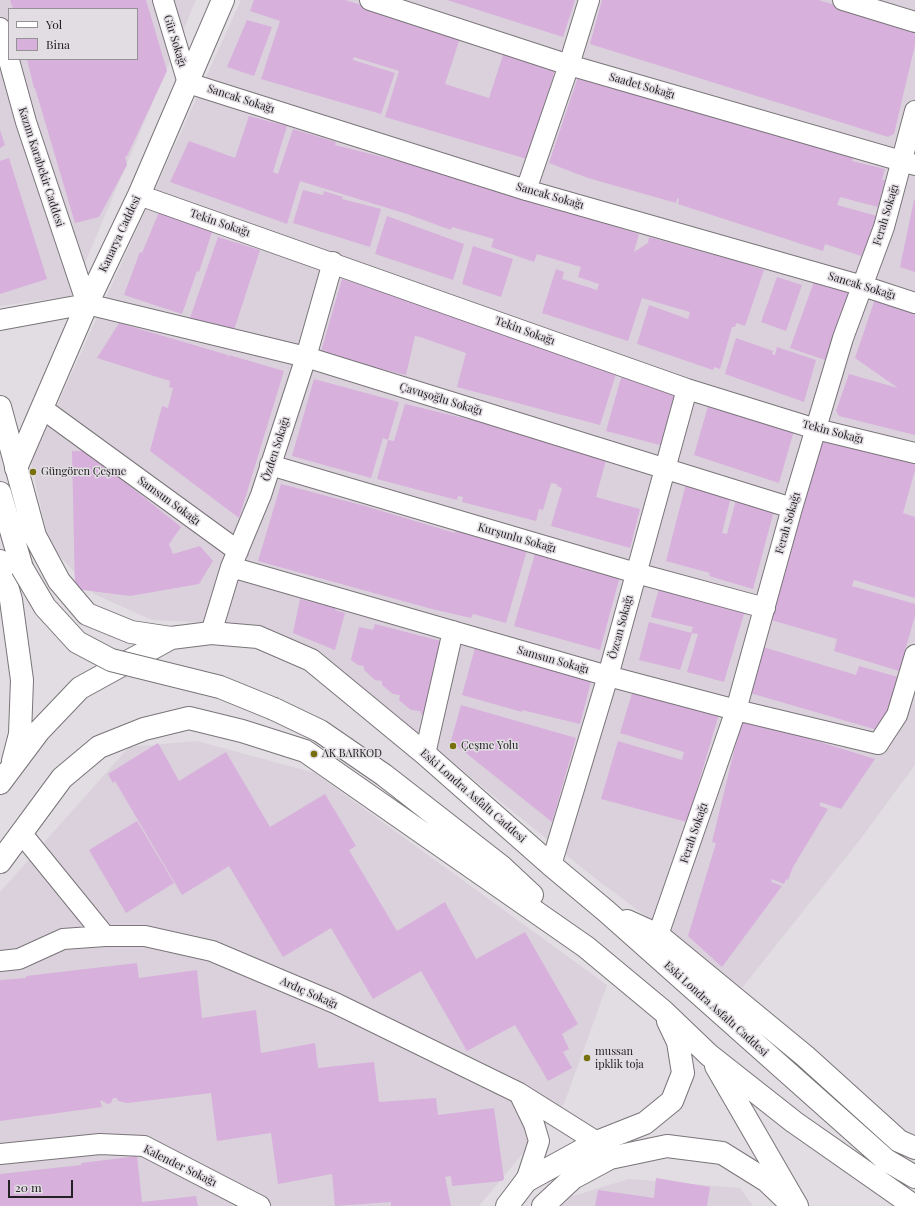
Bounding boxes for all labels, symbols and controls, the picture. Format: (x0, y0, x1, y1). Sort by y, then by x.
legend (8, 8, 138, 60)
street label: Gür Sokağı (161, 13, 189, 69)
text: Yol (46, 16, 62, 32)
text: Bina (46, 36, 70, 52)
street label: Saadet Sokağı (608, 70, 676, 102)
street label: Sancak Sokağı (206, 82, 276, 116)
street label: Kazım Karabekir Caddesi (15, 106, 67, 228)
street label: Sancak Sokağı (515, 180, 585, 212)
street label: Ferah Sokağı (870, 183, 902, 247)
street label: Kanarya Caddesi (97, 194, 143, 274)
street label: Tekin Sokağı (188, 207, 252, 239)
street label: Sancak Sokağı (827, 269, 897, 303)
street label: Tekin Sokağı (493, 314, 557, 348)
street label: Çavuşoğlu Sokağı (398, 380, 484, 418)
street label: Özden Sokağı (259, 415, 293, 483)
street label: Tekin Sokağı (801, 417, 865, 447)
place label: Güngören Çeşme (41, 465, 126, 479)
marker: Güngören Çeşme (28, 467, 38, 477)
street label: Samsun Sokağı (135, 474, 203, 528)
street label: Ferah Sokağı (773, 491, 803, 555)
street label: Kurşunlu Sokağı (476, 520, 558, 556)
street label: Özcan Sokağı (606, 594, 636, 660)
street label: Samsun Sokağı (516, 643, 590, 677)
place label: Çeşme Yolu (461, 739, 518, 753)
marker: Çeşme Yolu (448, 741, 458, 751)
place label: AK BARKOD (322, 747, 382, 761)
street label: Eski Londra Asfaltı Caddesi (417, 747, 529, 845)
marker: AK BARKOD (309, 749, 319, 759)
street label: Ferah Sokağı (677, 801, 711, 865)
street label: Eski Londra Asfaltı Caddesi (661, 959, 771, 1059)
street label: Ardıç Sokağı (278, 974, 340, 1012)
place label: mussan ipklik toja (595, 1045, 644, 1071)
marker: mussan ipklik toja (582, 1053, 592, 1063)
street label: Kalender Sokağı (141, 1143, 219, 1189)
scale bar (10, 1172, 75, 1198)
text: 20 m (15, 1179, 42, 1195)

